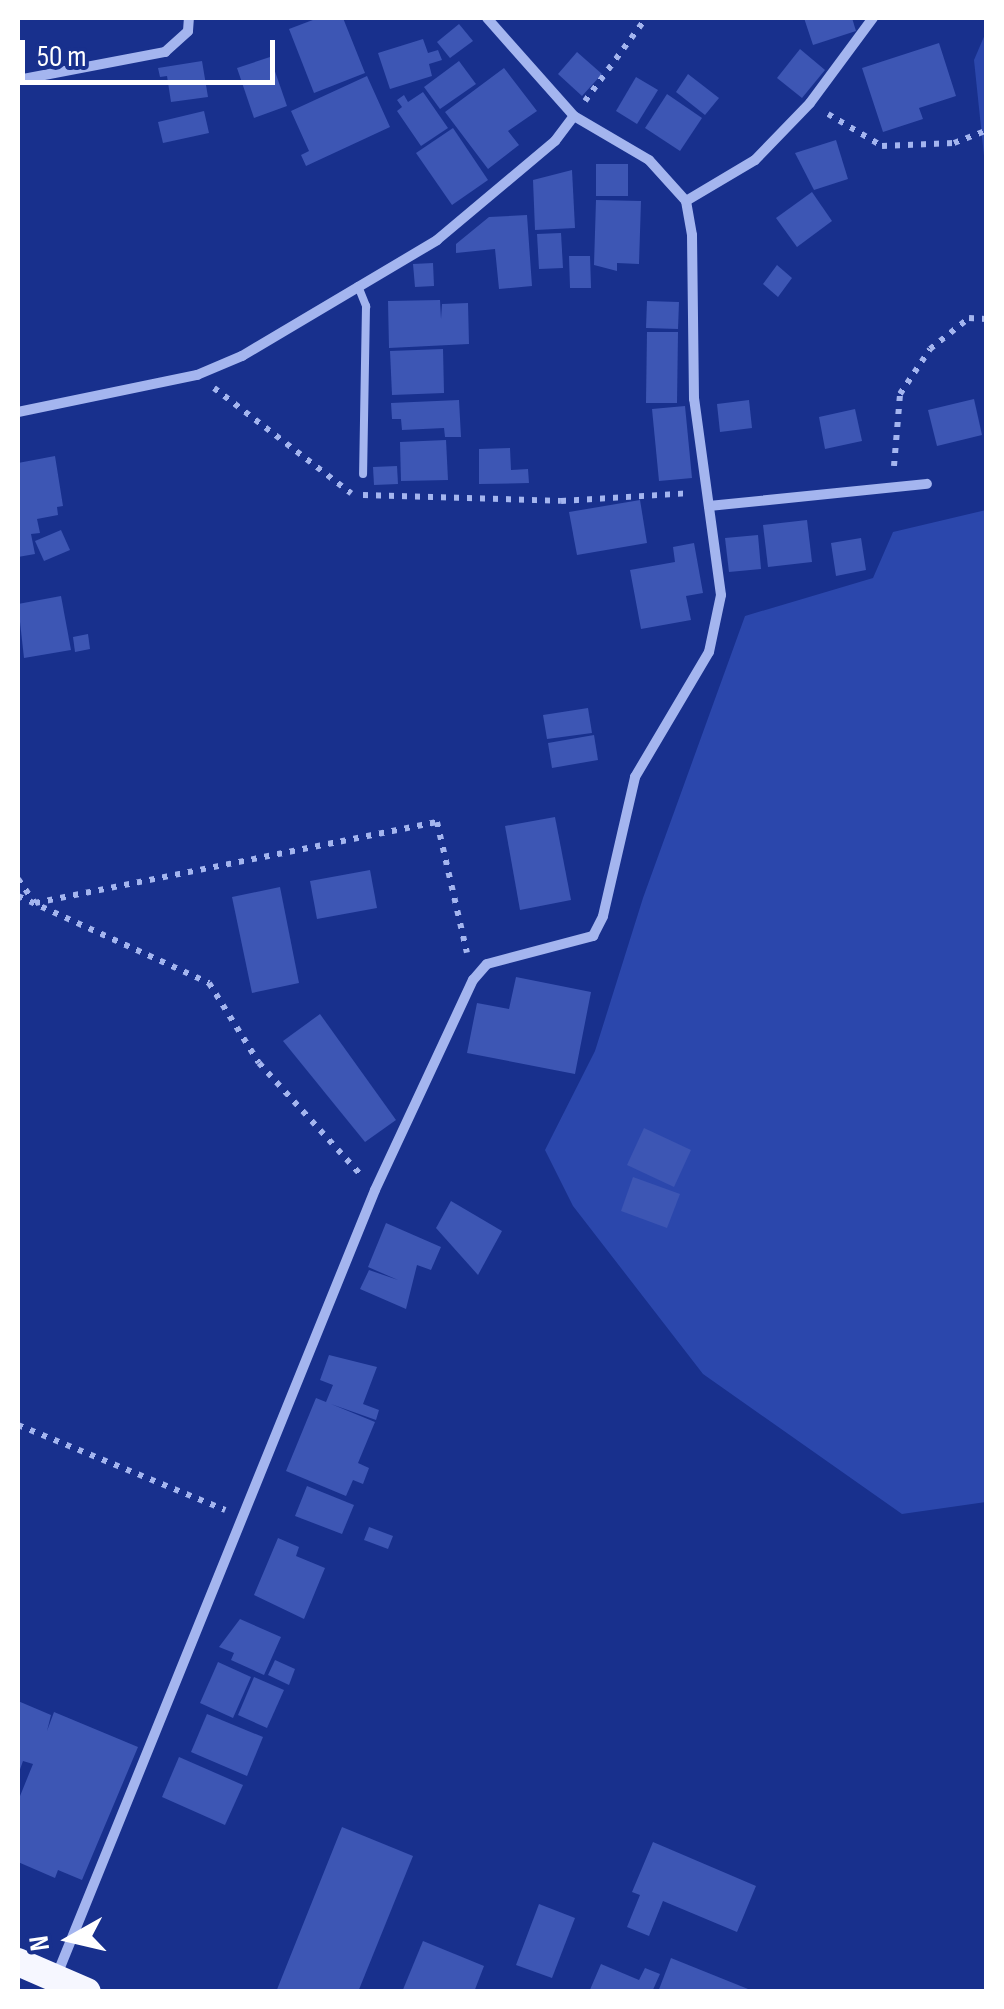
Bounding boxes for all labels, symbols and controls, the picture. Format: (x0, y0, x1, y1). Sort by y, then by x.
scale bar (25, 20, 280, 82)
text: 50 m (37, 39, 86, 75)
north arrow (20, 1889, 120, 1989)
text: N (22, 1934, 57, 1953)

